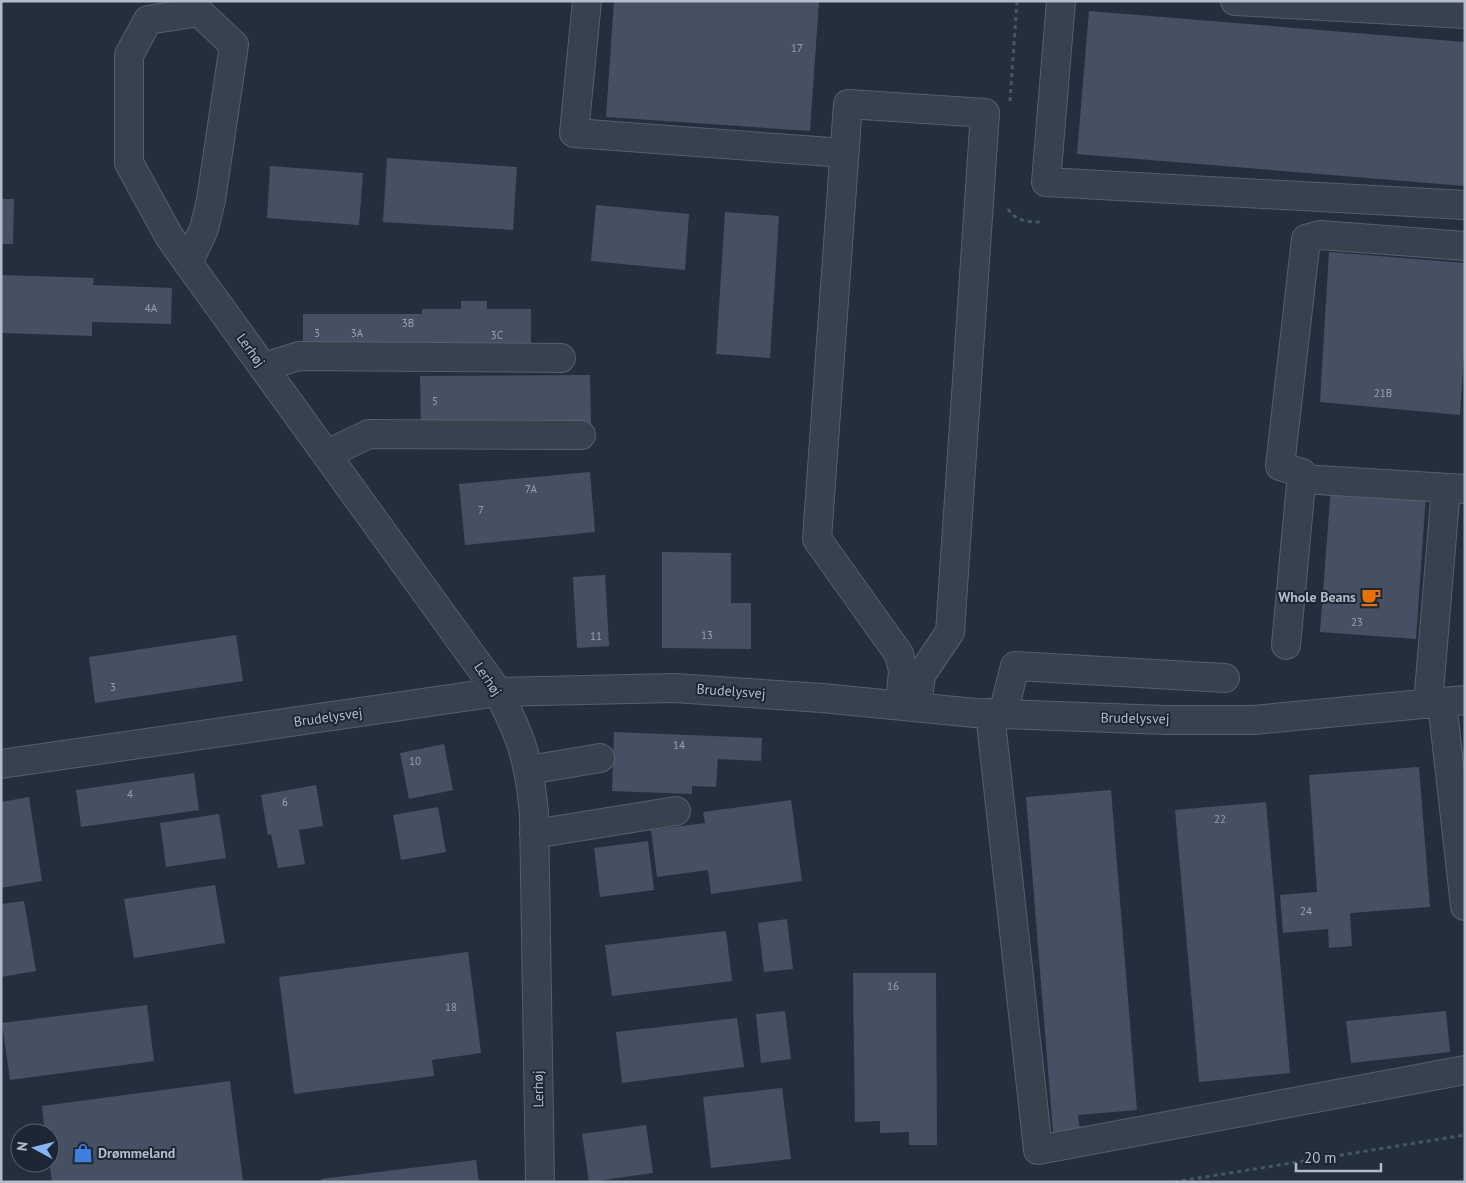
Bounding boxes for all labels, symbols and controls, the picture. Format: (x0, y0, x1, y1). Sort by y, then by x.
house number: 17 (791, 41, 803, 55)
house number: 4A (145, 301, 158, 315)
house number: 3B (402, 316, 414, 330)
house number: 3 (314, 326, 320, 340)
house number: 3A (351, 326, 364, 340)
house number: 3C (491, 328, 503, 342)
street label: Lerhøj (233, 330, 269, 370)
house number: 21B (1374, 386, 1392, 400)
house number: 5 (432, 394, 438, 408)
house number: 7A (525, 482, 537, 496)
house number: 7 (478, 503, 484, 517)
cafe icon: Whole Beans (1360, 586, 1382, 608)
place label: Whole Beans (1278, 588, 1356, 606)
house number: 23 (1351, 615, 1363, 629)
house number: 13 (701, 628, 713, 642)
house number: 11 (590, 629, 602, 643)
street label: Lerhøj (470, 659, 506, 699)
house number: 3 (110, 680, 116, 694)
street label: Brudelysvej (696, 680, 766, 702)
street label: Brudelysvej (293, 703, 363, 731)
street label: Brudelysvej (1100, 708, 1170, 728)
house number: 14 (673, 738, 685, 752)
house number: 10 (409, 754, 421, 768)
house number: 4 (127, 787, 133, 801)
house number: 6 (282, 795, 288, 809)
house number: 22 (1214, 812, 1226, 826)
house number: 24 (1300, 904, 1312, 918)
house number: 16 (887, 979, 899, 993)
house number: 18 (445, 1000, 457, 1014)
street label: Lerhøj (529, 1070, 547, 1108)
north arrow (10, 1123, 60, 1173)
scale bar (1296, 1140, 1381, 1172)
text: N (13, 1141, 32, 1152)
shop icon: Drømmeland (72, 1142, 94, 1164)
place label: Drømmeland (98, 1144, 175, 1162)
text: 20 m (1304, 1148, 1337, 1167)

